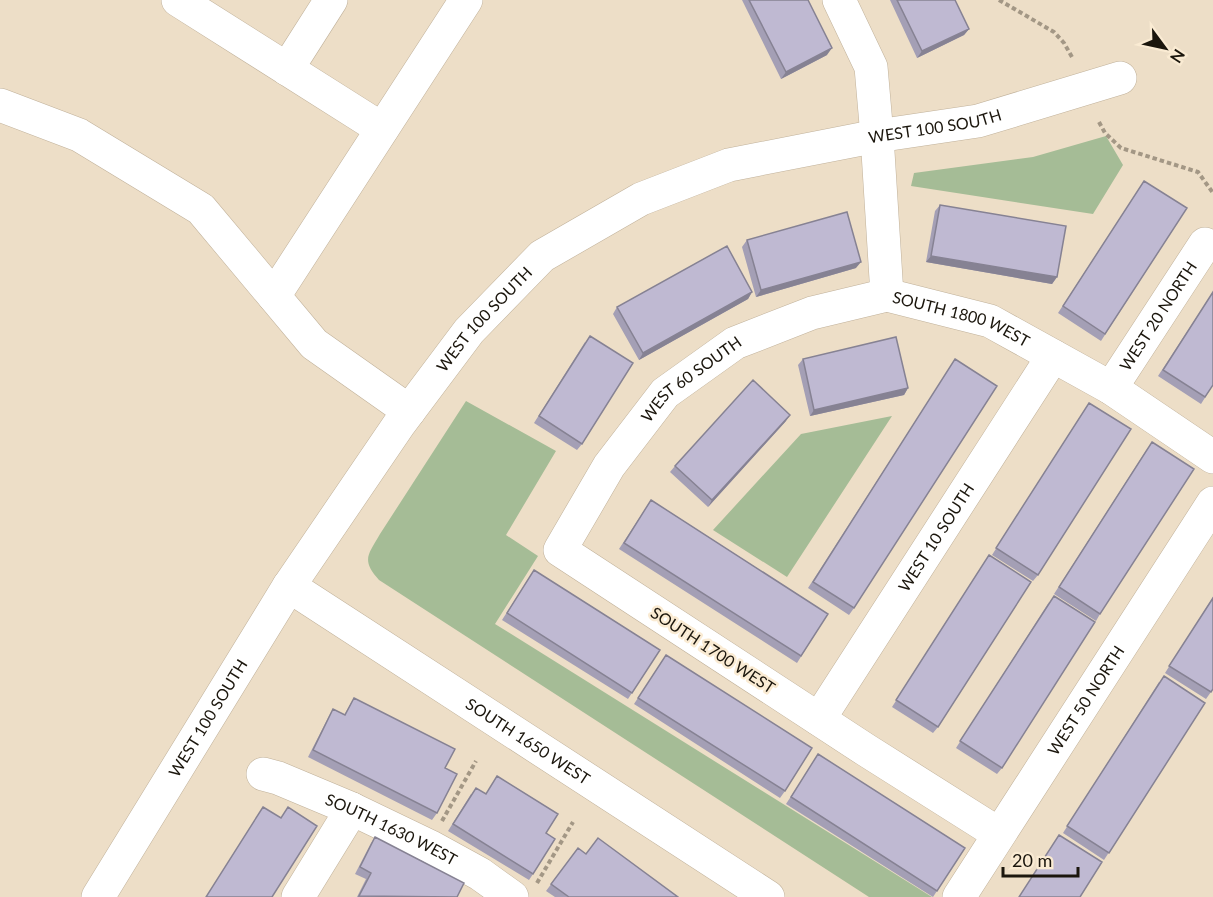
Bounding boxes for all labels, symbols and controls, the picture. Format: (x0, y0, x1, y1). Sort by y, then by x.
north arrow (1135, 18, 1195, 78)
text: N (1167, 46, 1189, 67)
street label: WEST 100 SOUTH (867, 104, 1003, 146)
street label: WEST 20 NORTH (1115, 258, 1200, 374)
street label: WEST 100 SOUTH (432, 262, 535, 375)
street label: SOUTH 1800 WEST (891, 287, 1034, 350)
street label: WEST 60 SOUTH (637, 332, 745, 425)
street label: WEST 10 SOUTH (894, 479, 978, 595)
street label: SOUTH 1700 WEST (648, 602, 779, 697)
street label: WEST 50 NORTH (1043, 642, 1128, 758)
street label: WEST 100 SOUTH (164, 656, 251, 780)
street label: SOUTH 1650 WEST (463, 694, 594, 788)
street label: SOUTH 1630 WEST (323, 789, 461, 869)
scale bar (1003, 840, 1078, 878)
text: 20 m (1012, 849, 1052, 871)

